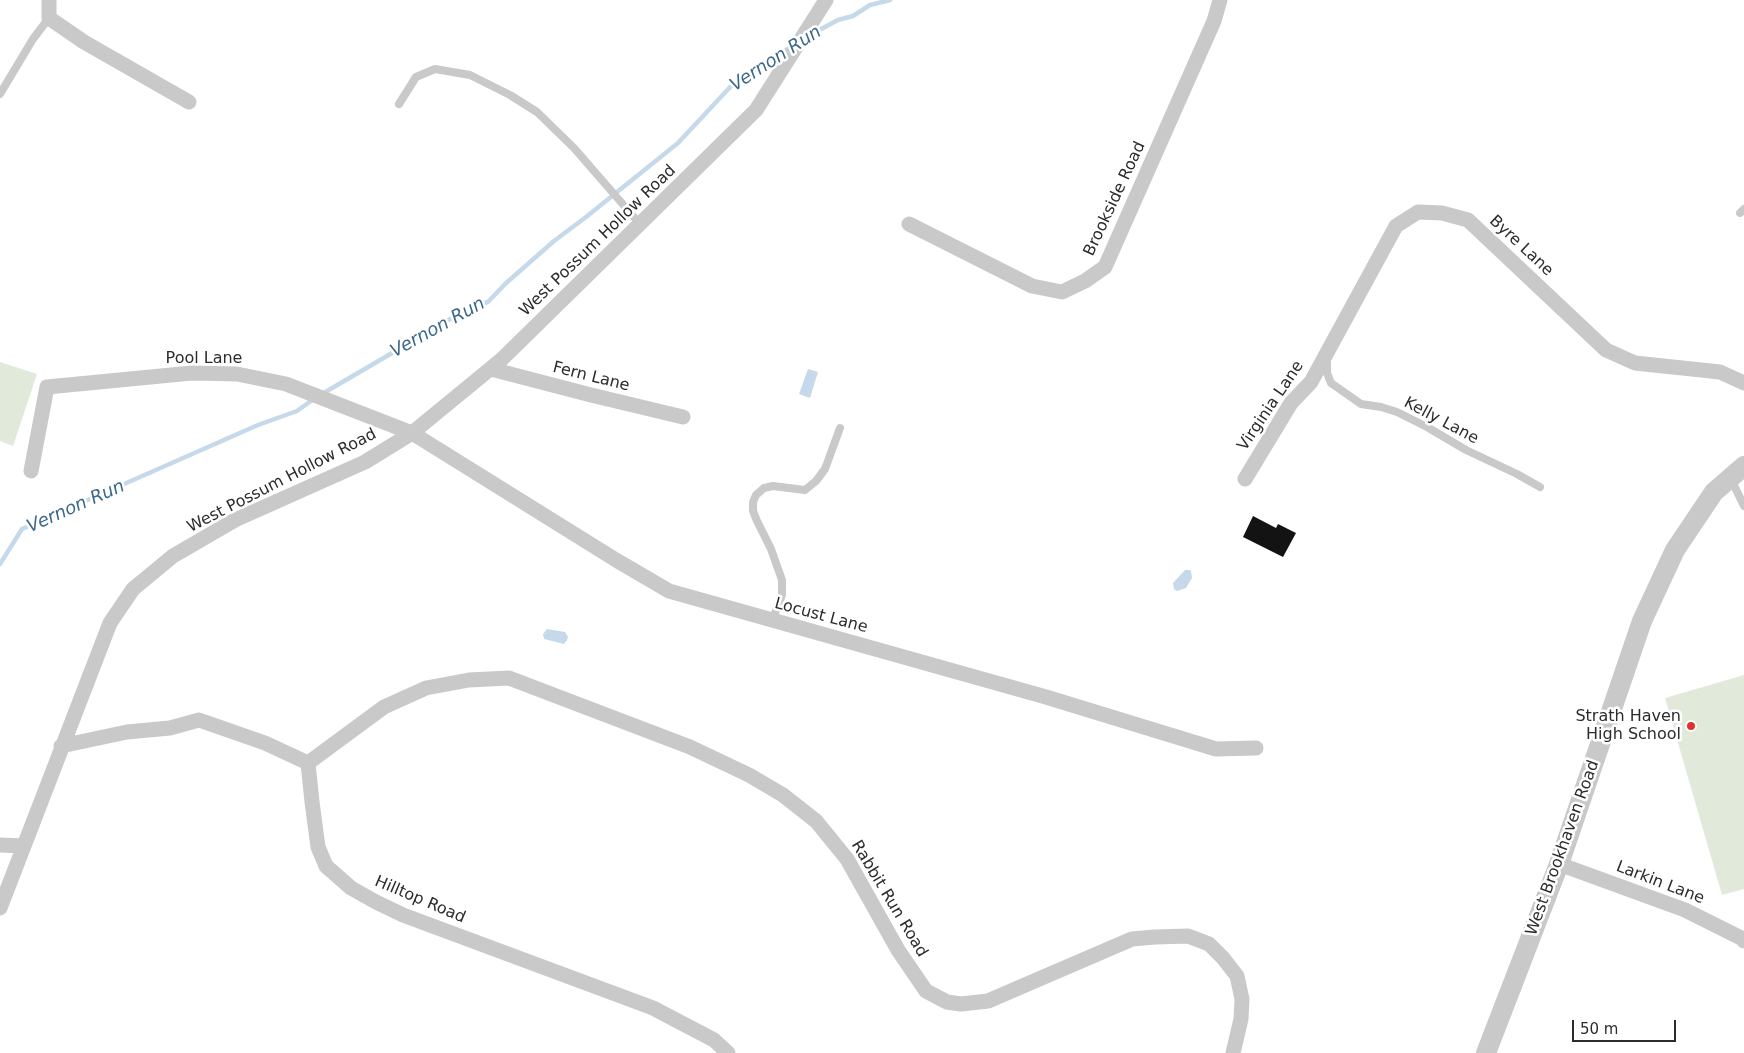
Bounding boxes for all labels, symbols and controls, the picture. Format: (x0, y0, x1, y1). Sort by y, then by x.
water label: Vernon Run (726, 21, 826, 97)
street label: Brookside Road (1080, 139, 1150, 259)
street label: West Possum Hollow Road (516, 161, 680, 321)
street label: Byre Lane (1485, 212, 1557, 280)
water label: Vernon Run (387, 293, 489, 363)
street label: Pool Lane (166, 349, 242, 369)
street label: Virginia Lane (1234, 357, 1308, 455)
street label: Fern Lane (551, 358, 631, 396)
street label: Kelly Lane (1400, 393, 1482, 449)
street label: West Possum Hollow Road (184, 425, 380, 537)
water label: Vernon Run (24, 476, 128, 538)
street label: Locust Lane (772, 594, 870, 638)
place label: Strath Haven High School (1575, 707, 1681, 745)
marker: Strath Haven High School (1685, 720, 1697, 732)
street label: West Brookhaven Road (1522, 758, 1604, 938)
street label: Rabbit Run Road (847, 837, 931, 961)
street label: Larkin Lane (1613, 857, 1707, 909)
street label: Hilltop Road (372, 872, 468, 928)
scale bar (1574, 1010, 1678, 1042)
text: 50 m (1580, 1020, 1618, 1038)

